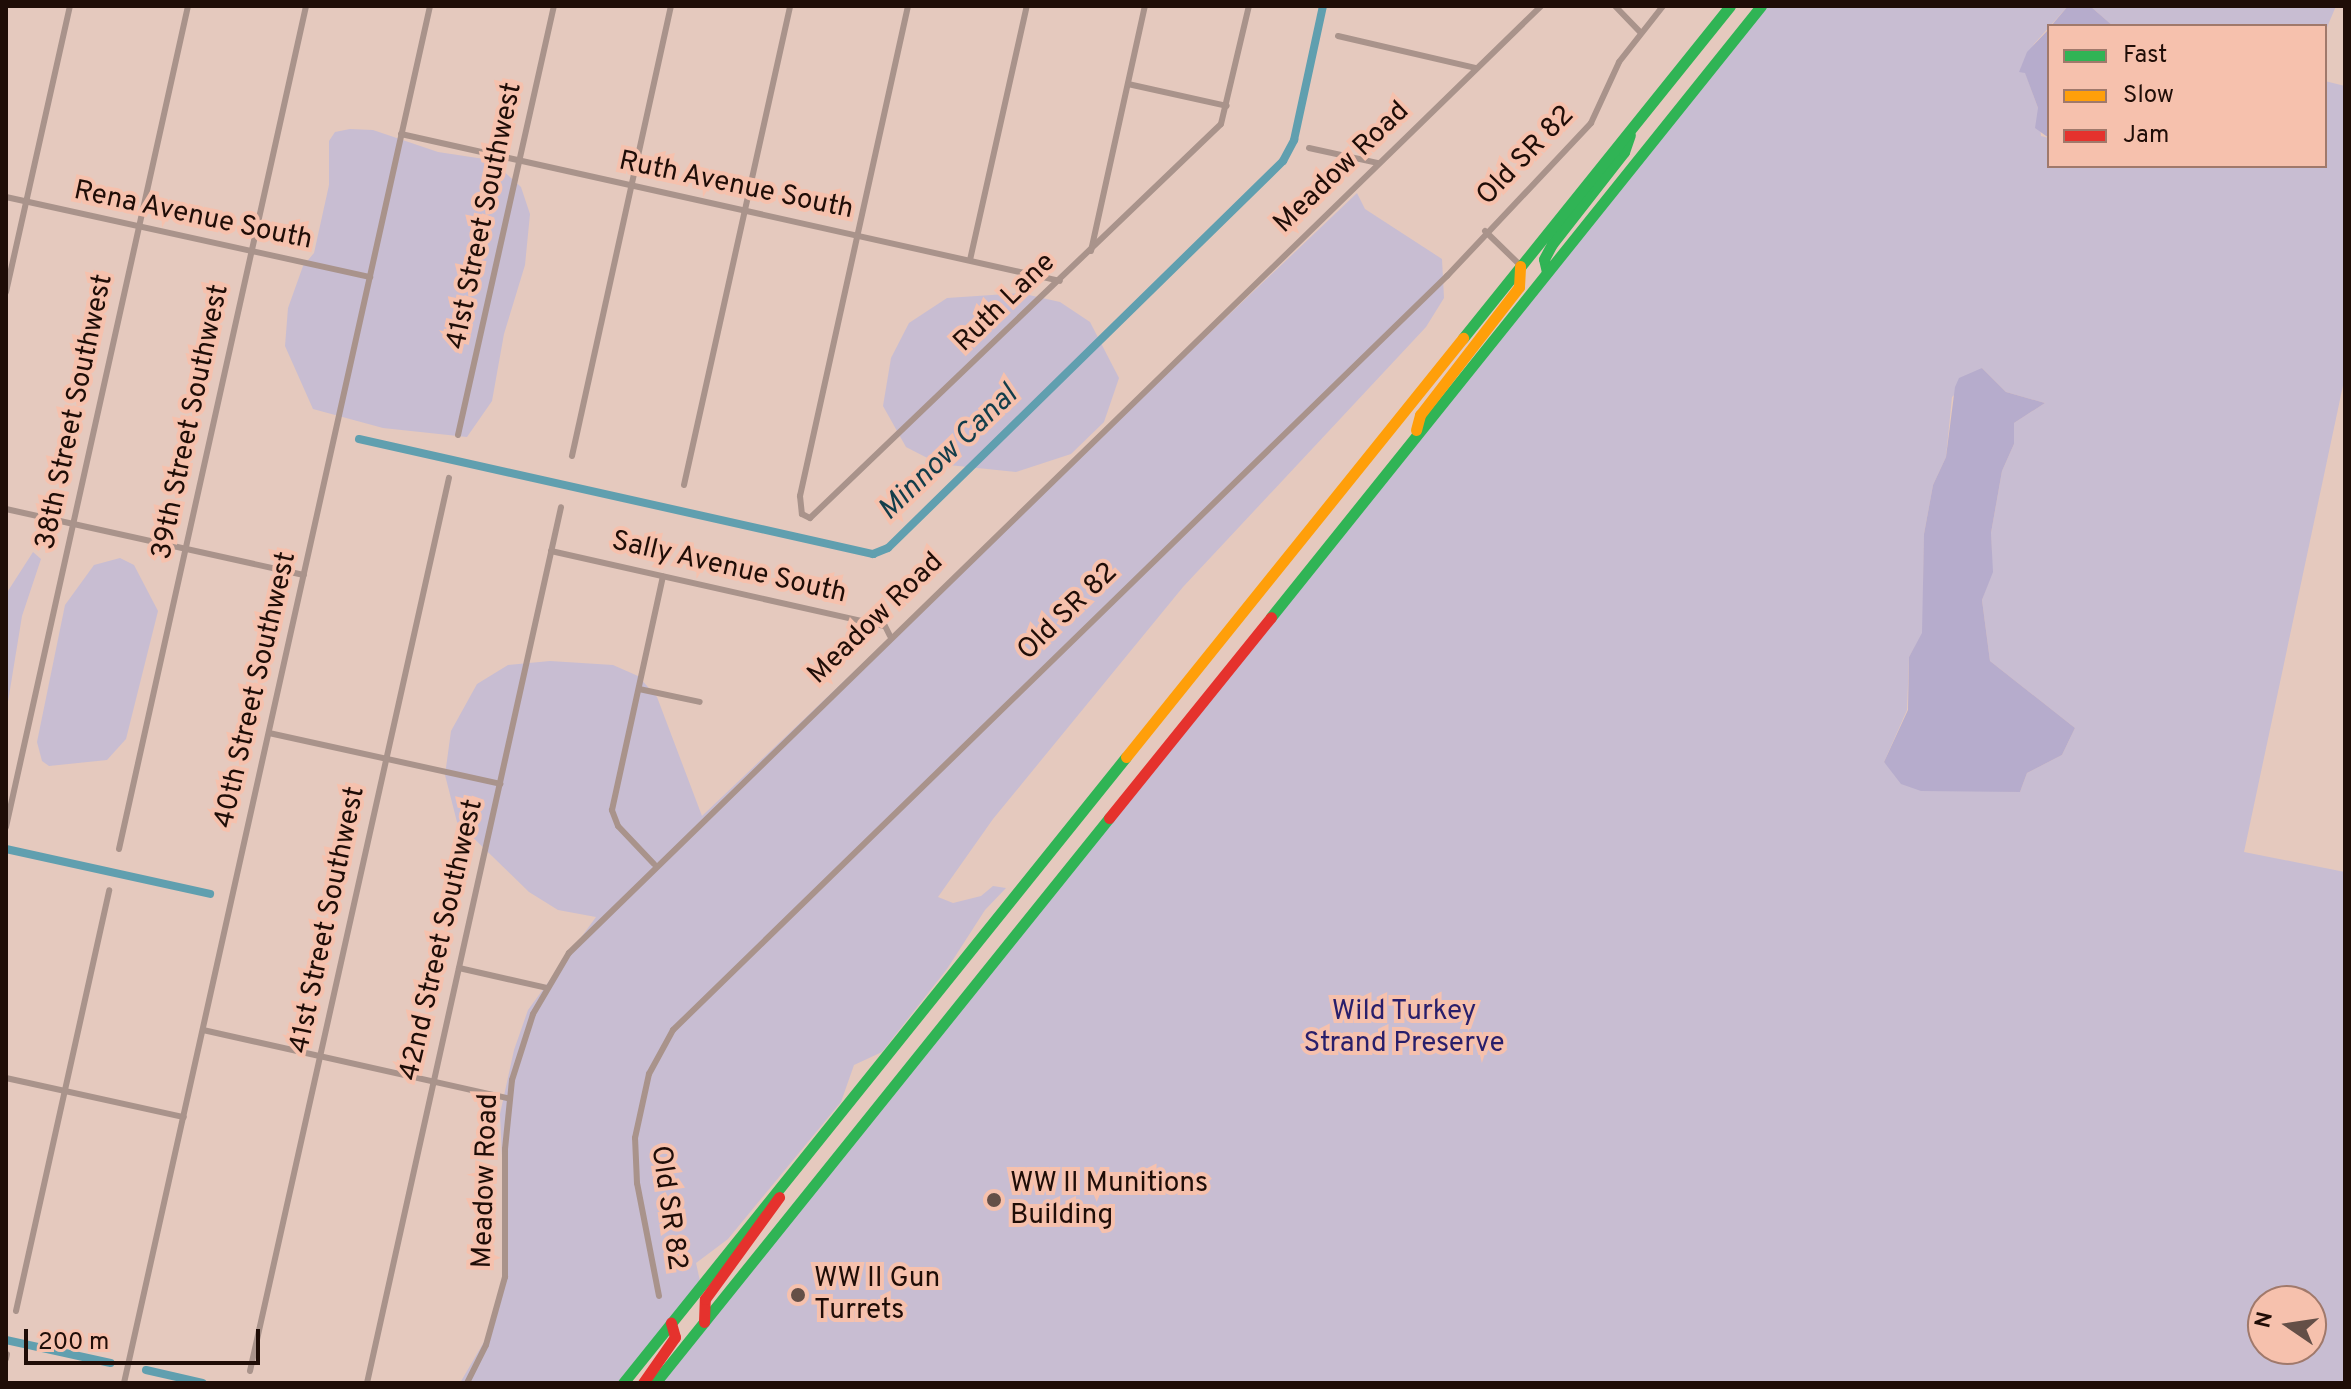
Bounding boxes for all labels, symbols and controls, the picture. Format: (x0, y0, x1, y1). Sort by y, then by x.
legend (2047, 24, 2327, 168)
text: Fast (2123, 41, 2167, 71)
street label: 41st Street Southwest (440, 79, 530, 353)
text: Slow (2123, 81, 2174, 111)
street label: Meadow Road (1267, 95, 1417, 241)
street label: Old SR 82 (1470, 99, 1582, 213)
text: Jam (2123, 121, 2169, 151)
street label: Ruth Avenue South (615, 145, 857, 227)
street label: Rena Avenue South (70, 174, 316, 258)
street label: Ruth Lane (947, 246, 1063, 360)
street label: 38th Street Southwest (29, 271, 121, 553)
street label: 39th Street Southwest (145, 281, 237, 563)
water label: Minnow Canal (872, 379, 1026, 529)
street label: Sally Avenue South (608, 525, 850, 611)
street label: Meadow Road (801, 546, 951, 692)
street label: 40th Street Southwest (208, 549, 304, 831)
street label: Old SR 82 (1011, 556, 1125, 668)
street label: 41st Street Southwest (283, 783, 373, 1057)
street label: 42nd Street Southwest (393, 796, 491, 1084)
park label: Wild Turkey Strand Preserve (1303, 995, 1505, 1061)
street label: Meadow Road (466, 1093, 506, 1269)
street label: Old SR 82 (643, 1143, 693, 1273)
place label: WW II Munitions Building (1010, 1167, 1209, 1233)
marker: WW II Munitions Building (985, 1191, 1003, 1209)
place label: WW II Gun Turrets (814, 1262, 941, 1328)
north arrow (2247, 1285, 2327, 1365)
marker: WW II Gun Turrets (789, 1286, 807, 1304)
text: N (2250, 1309, 2280, 1331)
scale bar (28, 1313, 264, 1363)
text: 200 m (38, 1328, 109, 1358)

